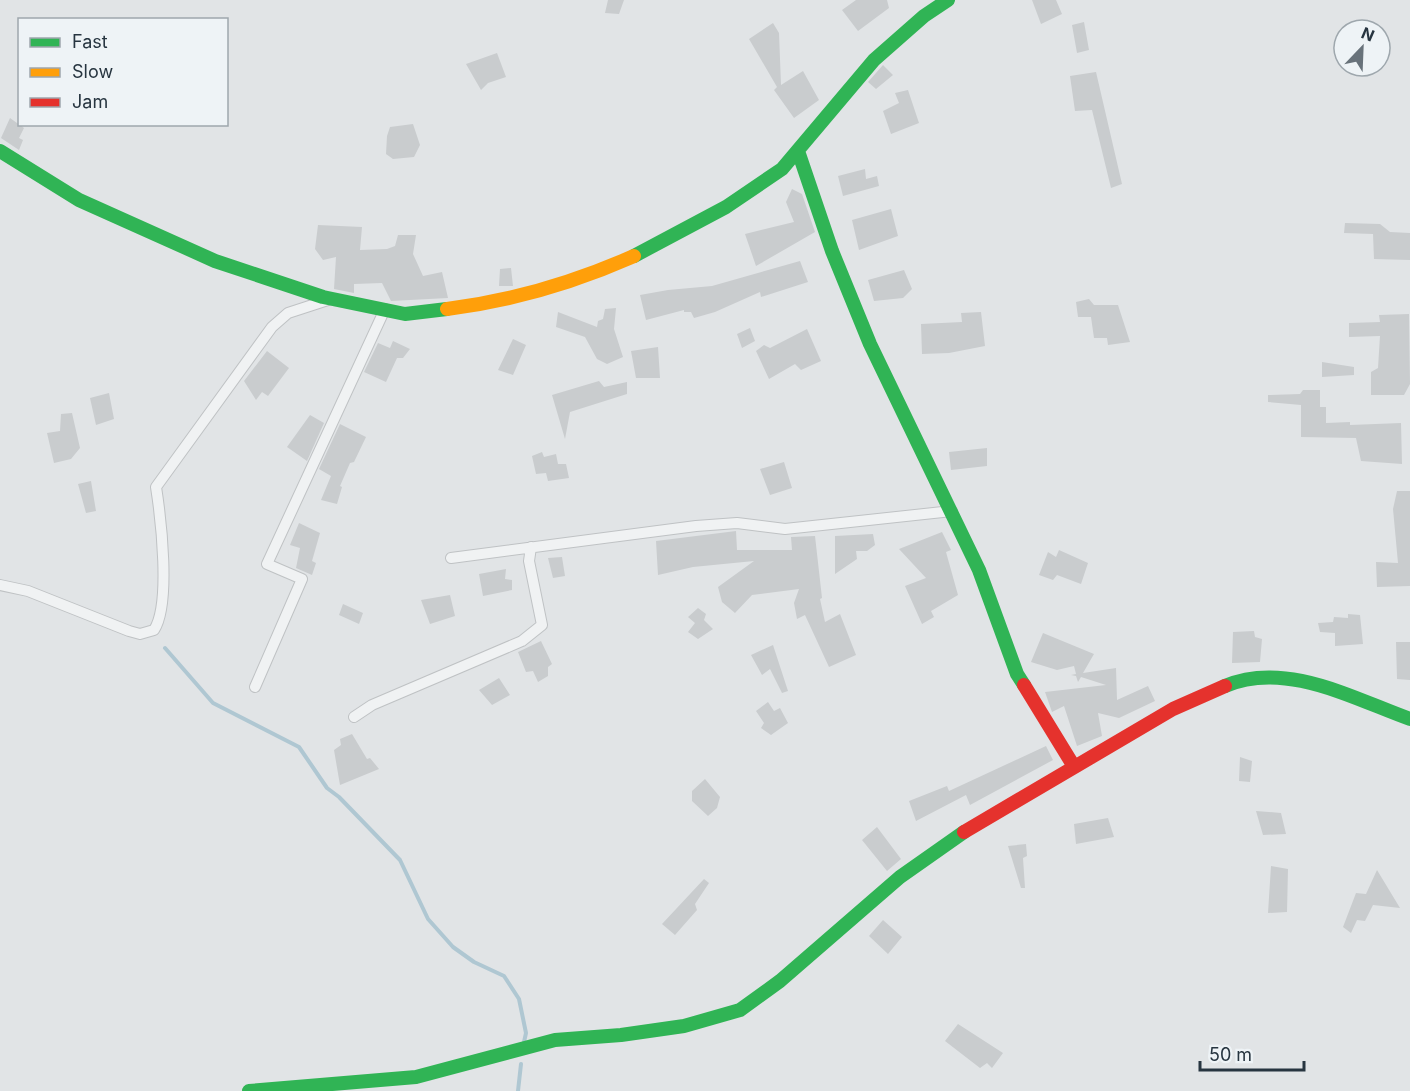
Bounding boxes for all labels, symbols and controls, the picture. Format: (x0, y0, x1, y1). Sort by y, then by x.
legend (18, 18, 228, 126)
north arrow (1332, 18, 1392, 78)
text: N (1358, 23, 1377, 46)
text: Fast (72, 31, 108, 52)
text: Slow (72, 61, 113, 82)
text: Jam (72, 91, 108, 112)
scale bar (1200, 1034, 1304, 1072)
text: 50 m (1209, 1044, 1252, 1065)

